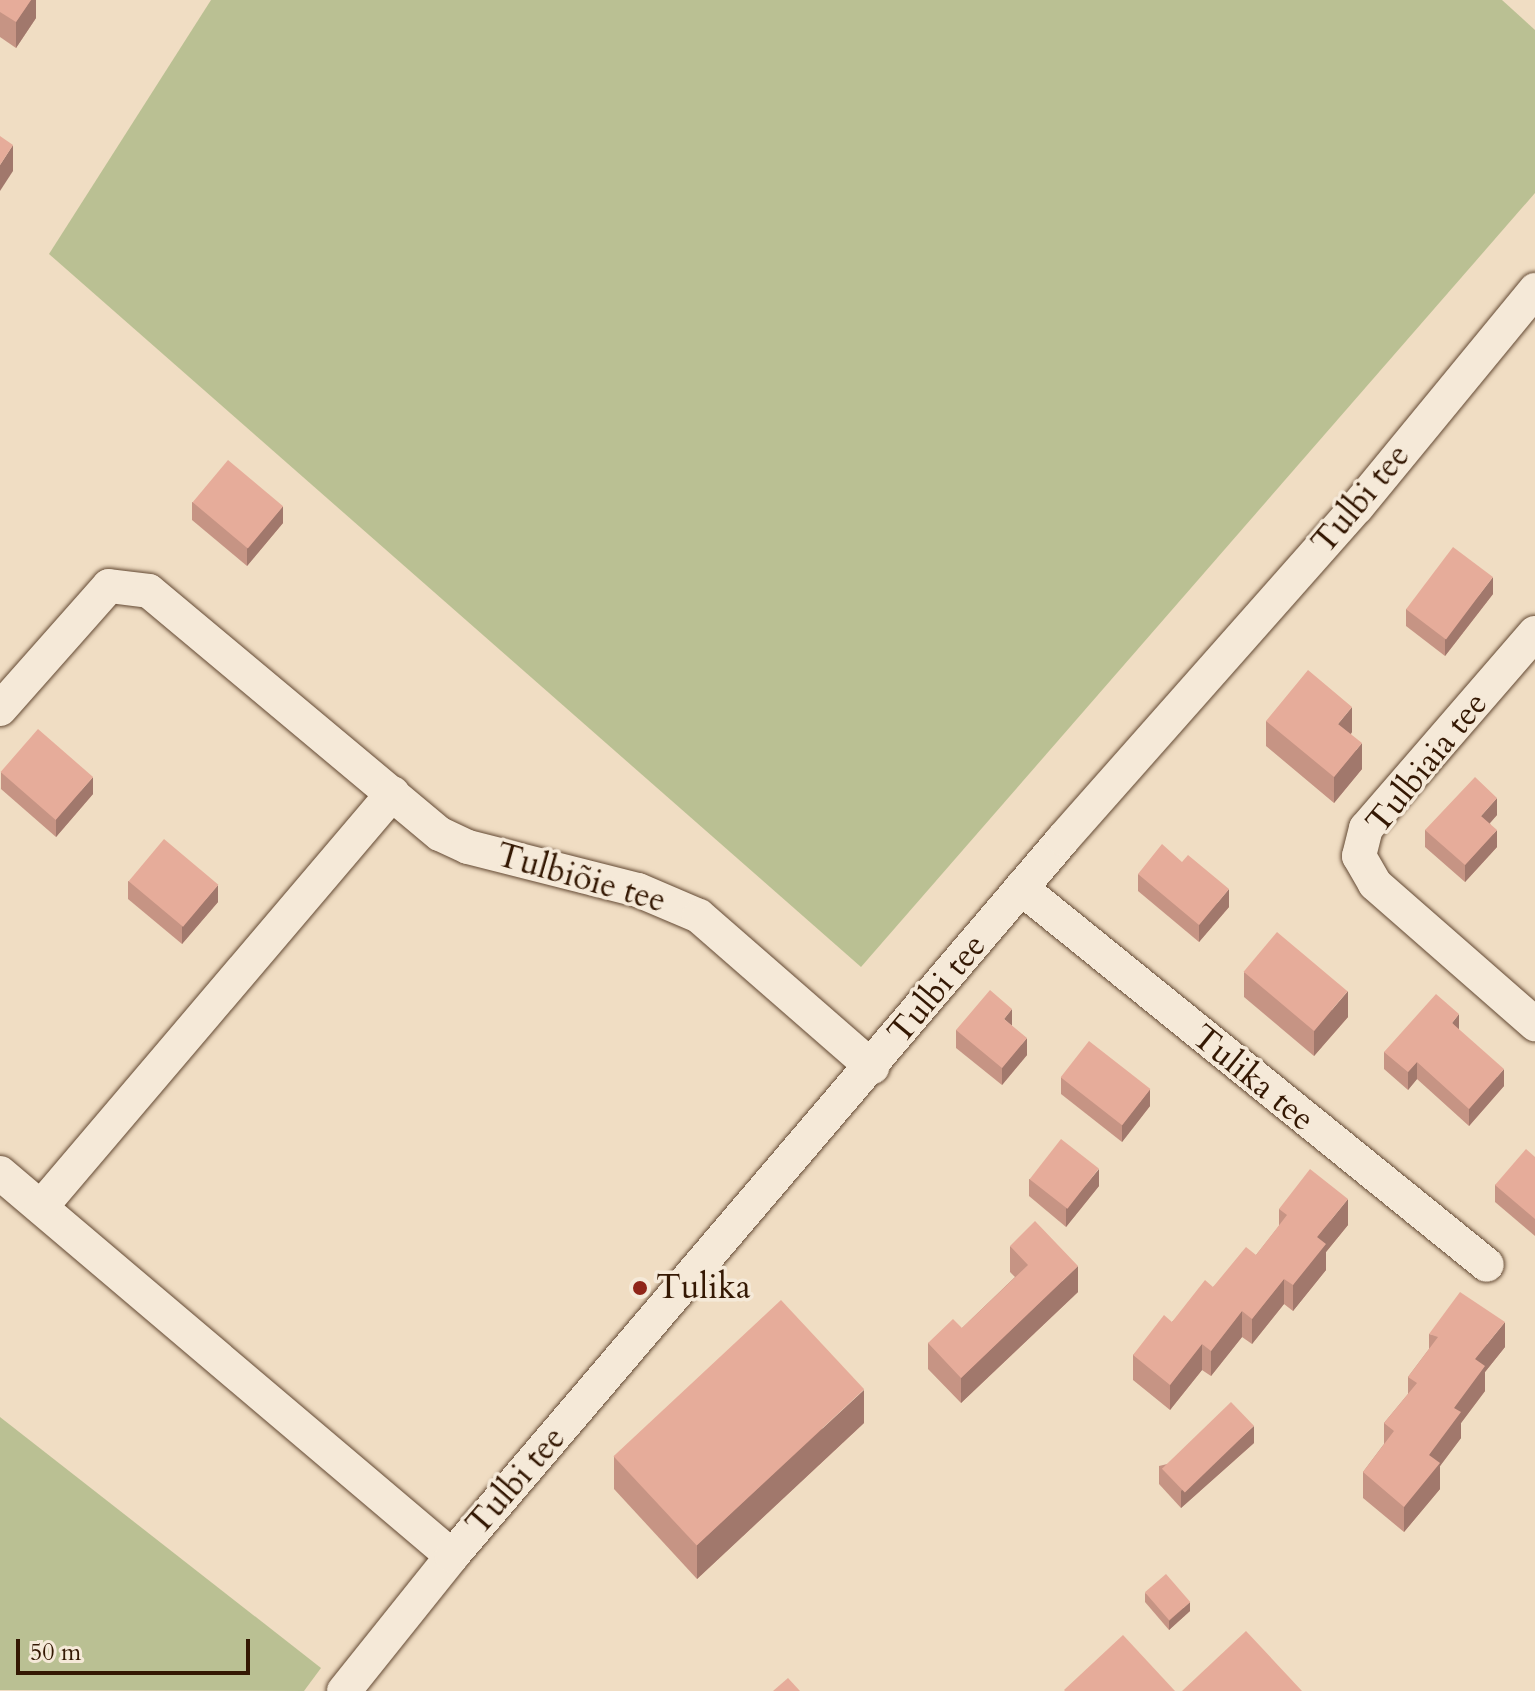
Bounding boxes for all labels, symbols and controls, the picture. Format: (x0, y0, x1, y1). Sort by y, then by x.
street label: Tulbi tee (1303, 436, 1419, 562)
street label: Tulbiaia tee (1358, 684, 1496, 842)
street label: Tulbiõie tee (492, 834, 670, 922)
street label: Tulbi tee (879, 926, 995, 1052)
street label: Tulika tee (1184, 1016, 1322, 1140)
place label: Tulika (656, 1268, 751, 1308)
marker: Tulika (631, 1279, 649, 1297)
street label: Tulbi tee (458, 1418, 574, 1544)
scale bar (20, 1623, 254, 1673)
text: 50 m (30, 1636, 81, 1669)

